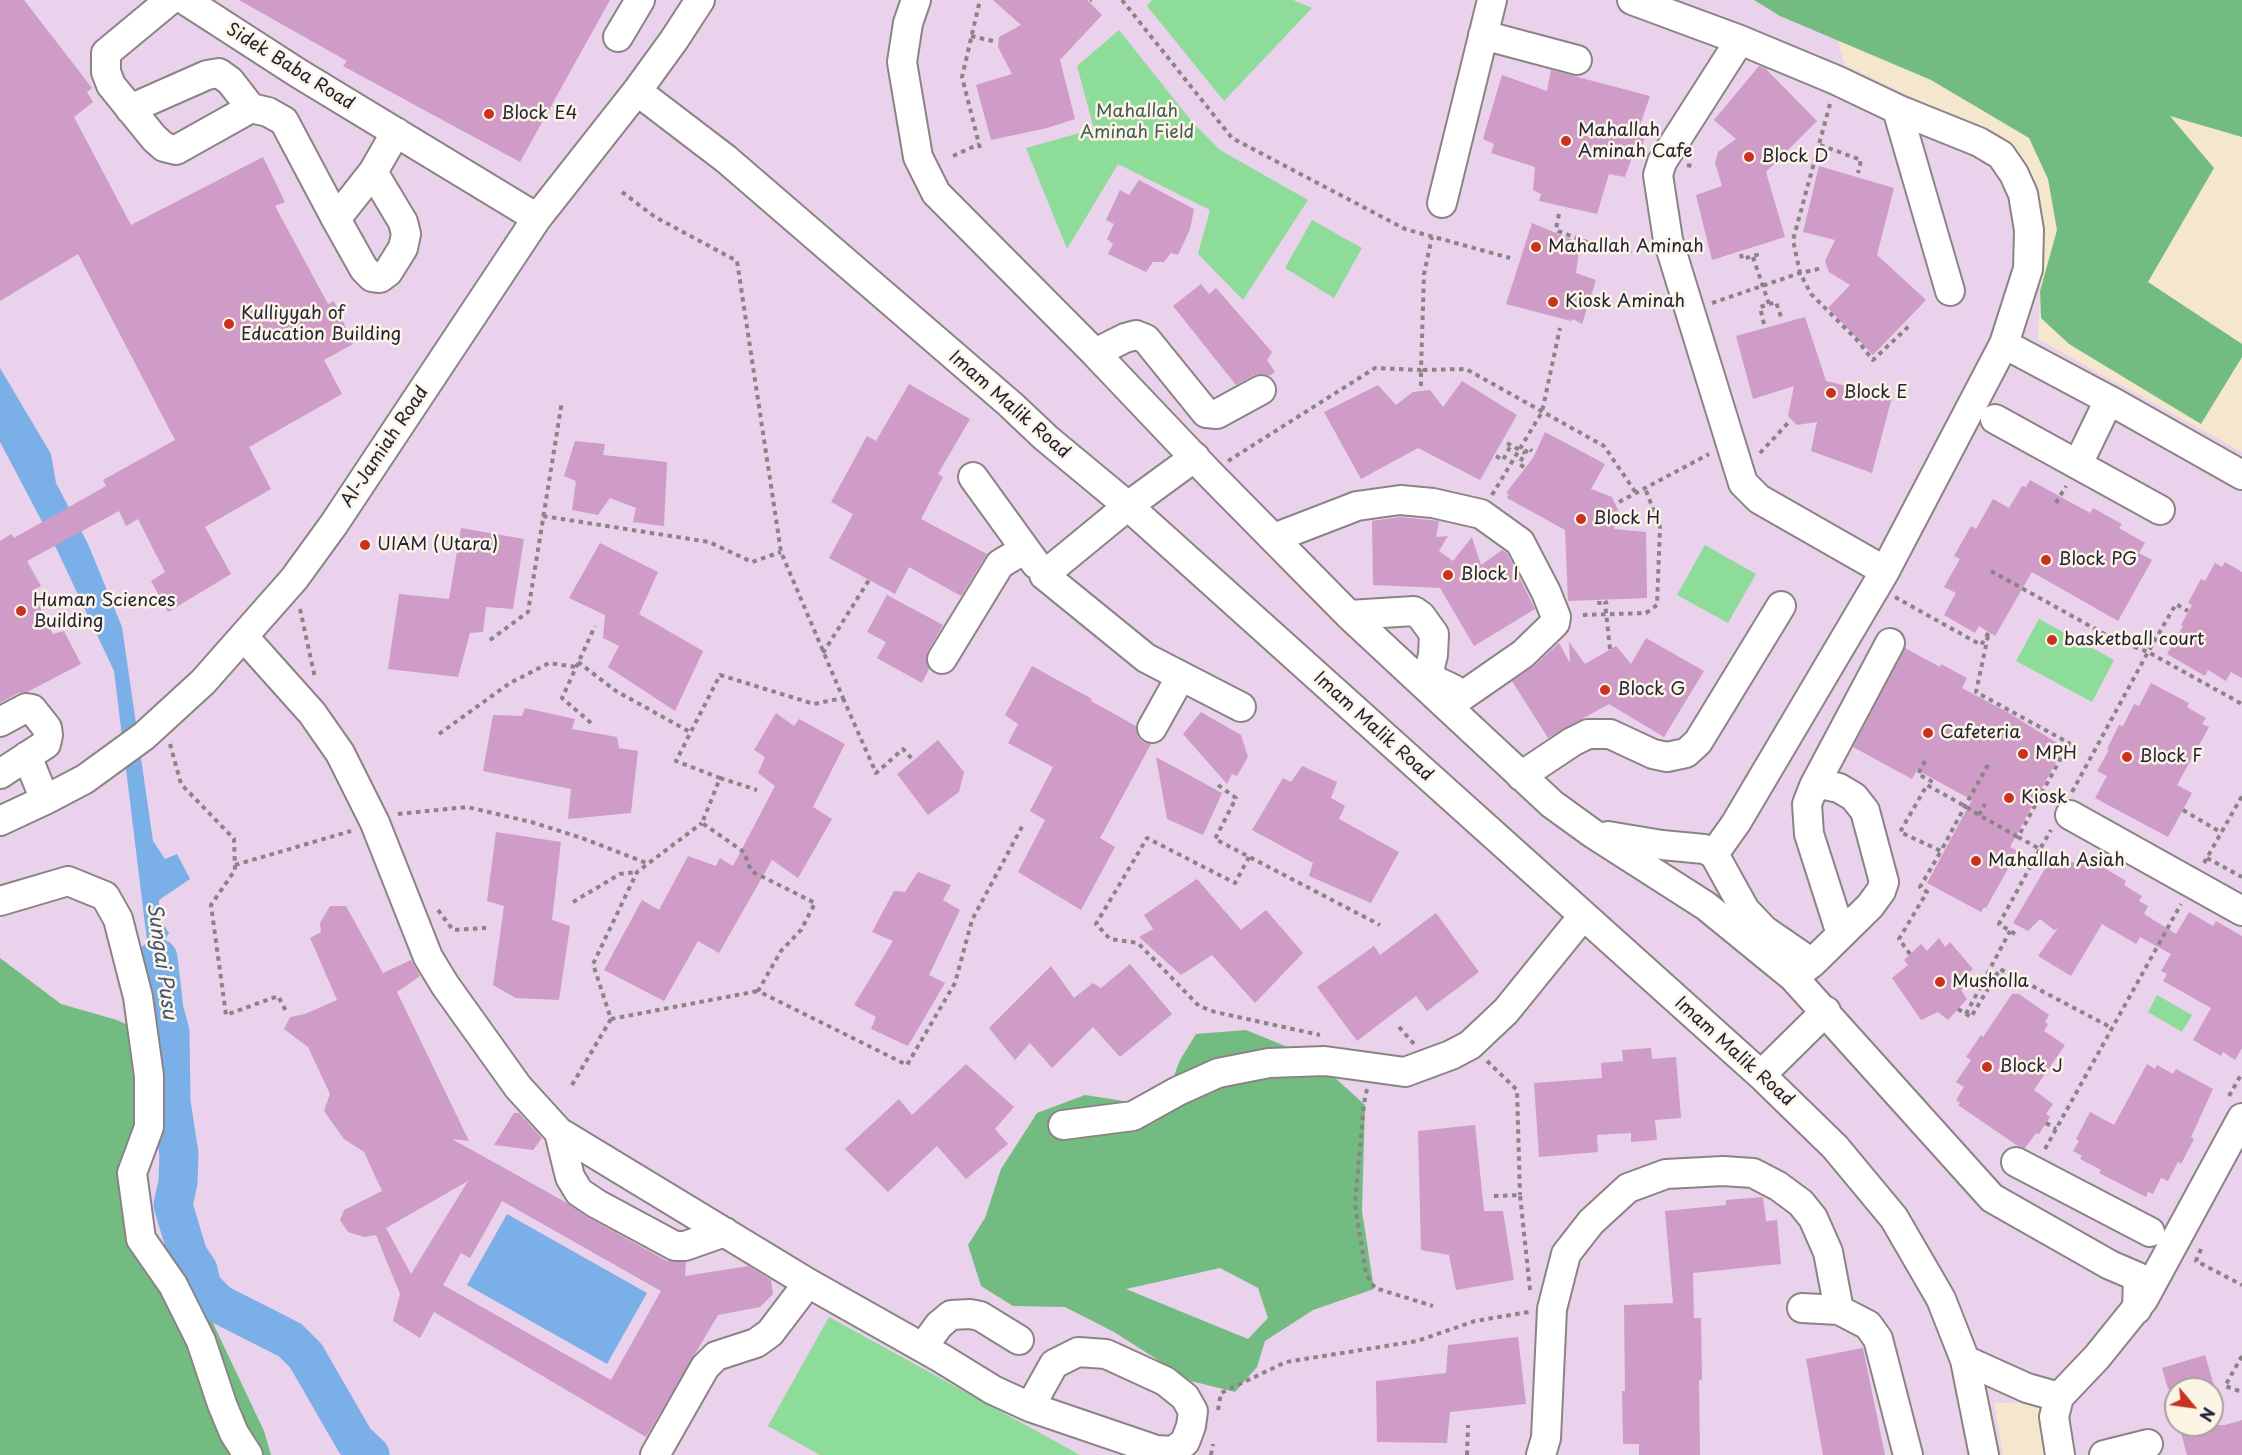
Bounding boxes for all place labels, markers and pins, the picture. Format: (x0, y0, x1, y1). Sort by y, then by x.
place label: Block E4 (501, 103, 577, 125)
marker: Block E4 (482, 107, 496, 121)
place label: Mahallah Aminah Cafe (1578, 120, 1693, 162)
marker: Mahallah Aminah Cafe (1559, 134, 1573, 148)
place label: Block D (1761, 146, 1828, 168)
marker: Block D (1742, 150, 1756, 164)
place label: Mahallah Aminah (1548, 236, 1704, 258)
marker: Mahallah Aminah (1529, 240, 1543, 254)
place label: Kiosk Aminah (1565, 291, 1685, 313)
marker: Kiosk Aminah (1546, 295, 1560, 309)
place label: Kulliyyah of Education Building (241, 303, 401, 346)
marker: Kulliyyah of Education Building (222, 317, 236, 331)
place label: Block E (1843, 382, 1907, 404)
marker: Block E (1824, 386, 1838, 400)
place label: Block H (1593, 508, 1660, 530)
marker: Block H (1574, 512, 1588, 526)
place label: UIAM (Utara) (377, 534, 498, 556)
marker: UIAM (Utara) (358, 538, 372, 552)
place label: Block PG (2058, 549, 2137, 571)
marker: Block PG (2039, 553, 2053, 567)
place label: Block I (1460, 564, 1519, 586)
marker: Block I (1441, 568, 1455, 582)
place label: Human Sciences Building (33, 590, 175, 632)
marker: Human Sciences Building (14, 604, 28, 618)
place label: basketball court (2064, 629, 2204, 651)
marker: basketball court (2045, 633, 2059, 647)
place label: Block G (1617, 679, 1685, 701)
marker: Block G (1598, 683, 1612, 697)
place label: Cafeteria (1940, 722, 2020, 744)
marker: Cafeteria (1921, 726, 1935, 740)
place label: MPH (2035, 743, 2077, 765)
place label: Block F (2139, 746, 2203, 768)
marker: MPH (2016, 747, 2030, 761)
marker: Block F (2120, 750, 2134, 764)
place label: Kiosk (2021, 787, 2067, 809)
marker: Kiosk (2002, 791, 2016, 805)
place label: Mahallah Asiah (1988, 850, 2125, 872)
marker: Mahallah Asiah (1969, 854, 1983, 868)
place label: Musholla (1952, 971, 2029, 993)
marker: Musholla (1933, 975, 1947, 989)
place label: Block J (1999, 1056, 2063, 1078)
marker: Block J (1980, 1060, 1994, 1074)

